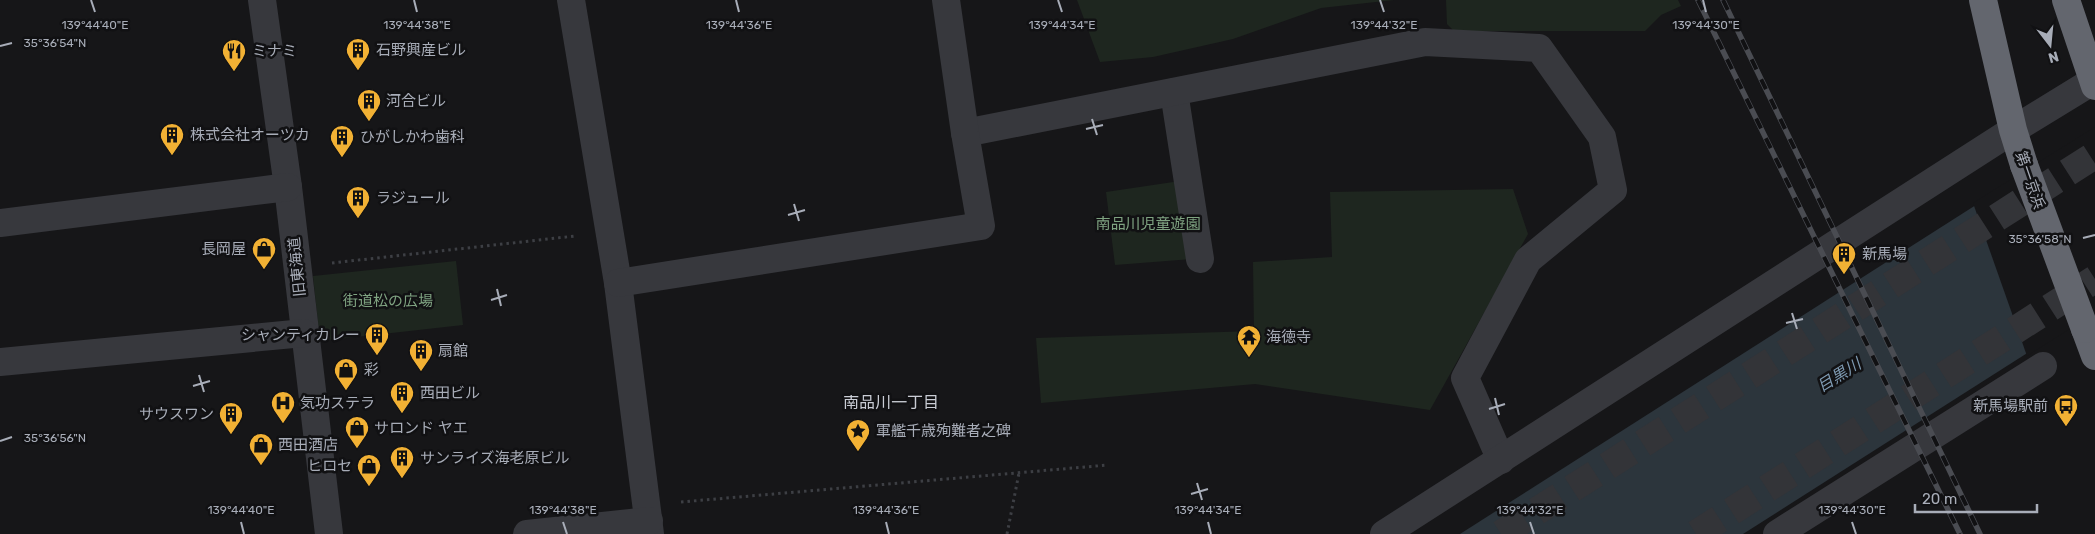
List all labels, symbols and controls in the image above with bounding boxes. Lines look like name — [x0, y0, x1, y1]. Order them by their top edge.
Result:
text: 139°44'40"E — [61, 18, 129, 32]
text: 139°44'38"E — [383, 18, 451, 32]
text: 139°44'36"E — [706, 18, 772, 32]
text: 139°44'34"E — [1028, 18, 1096, 32]
text: 139°44'32"E — [1351, 18, 1417, 32]
text: 139°44'30"E — [1672, 18, 1740, 32]
north arrow — [2025, 20, 2075, 70]
text: 35°36'54"N — [24, 36, 86, 50]
building icon: 石野興産ビル — [345, 37, 371, 71]
restaurant icon: ミナミ — [221, 38, 247, 72]
place label: 石野興産ビル — [376, 41, 466, 59]
place label: ミナミ — [252, 42, 297, 60]
text: N — [2046, 47, 2061, 67]
building icon: 河合ビル — [356, 88, 382, 122]
place label: 河合ビル — [386, 92, 446, 110]
building icon: 株式会社オーツカ — [159, 122, 185, 156]
building icon: ひがしかわ歯科 — [329, 124, 355, 158]
place label: 株式会社オーツカ — [190, 126, 310, 144]
place label: ひがしかわ歯科 — [360, 128, 465, 146]
street label: 第一京浜 — [2012, 149, 2048, 211]
building icon: ラジュール — [345, 185, 371, 219]
place label: ラジュール — [376, 189, 450, 207]
park label: 南品川児童遊園 — [1095, 215, 1201, 233]
text: 35°36'58"N — [2008, 232, 2072, 246]
shop icon: 長岡屋 — [251, 236, 277, 270]
street label: 旧東海道 — [285, 236, 309, 298]
place label: 長岡屋 — [201, 240, 246, 258]
building icon: 新馬場 — [1831, 241, 1857, 275]
place label: 新馬場 — [1862, 245, 1907, 263]
park label: 街道松の広場 — [343, 292, 433, 310]
building icon: シャンティカレー — [364, 322, 390, 356]
temple icon: 海徳寺 — [1236, 324, 1262, 358]
place label: シャンティカレー — [241, 326, 360, 344]
place label: 海徳寺 — [1266, 328, 1311, 346]
building icon: 扇館 — [408, 338, 434, 372]
place label: 扇館 — [438, 342, 468, 360]
water label: 目黒川 — [1814, 353, 1866, 396]
shop icon: 彩 — [333, 357, 359, 391]
place label: 彩 — [364, 361, 379, 379]
building icon: 西田ビル — [389, 380, 415, 414]
place label: 西田ビル — [420, 384, 480, 402]
hospital icon: 気功ステラ — [270, 390, 296, 424]
district label: 南品川一丁目 — [843, 393, 939, 412]
bus stop icon: 新馬場駅前 — [2053, 393, 2079, 427]
place label: 気功ステラ — [300, 394, 375, 412]
place label: 新馬場駅前 — [1973, 397, 2048, 415]
building icon: サウスワン — [218, 401, 244, 435]
place label: サウスワン — [139, 405, 214, 423]
shop icon: サロンド ヤエ — [344, 415, 370, 449]
place icon: 軍艦千歳殉難者之碑 — [845, 418, 871, 452]
place label: サロンド ヤエ — [374, 419, 468, 437]
place label: 軍艦千歳殉難者之碑 — [876, 422, 1011, 440]
text: 35°36'56"N — [24, 431, 86, 445]
shop icon: 西田酒店 — [248, 432, 274, 466]
place label: 西田酒店 — [278, 436, 338, 454]
building icon: サンライズ海老原ビル — [389, 445, 415, 479]
place label: サンライズ海老原ビル — [420, 449, 570, 467]
shop icon: ヒロセ — [356, 453, 382, 487]
place label: ヒロセ — [307, 457, 352, 475]
scale bar — [1915, 482, 2038, 514]
text: 20 m — [1922, 490, 1957, 508]
text: 139°44'40"E — [207, 503, 275, 517]
text: 139°44'38"E — [529, 503, 597, 517]
text: 139°44'36"E — [853, 503, 919, 517]
text: 139°44'34"E — [1174, 503, 1242, 517]
text: 139°44'32"E — [1497, 503, 1563, 517]
text: 139°44'30"E — [1818, 503, 1886, 517]

